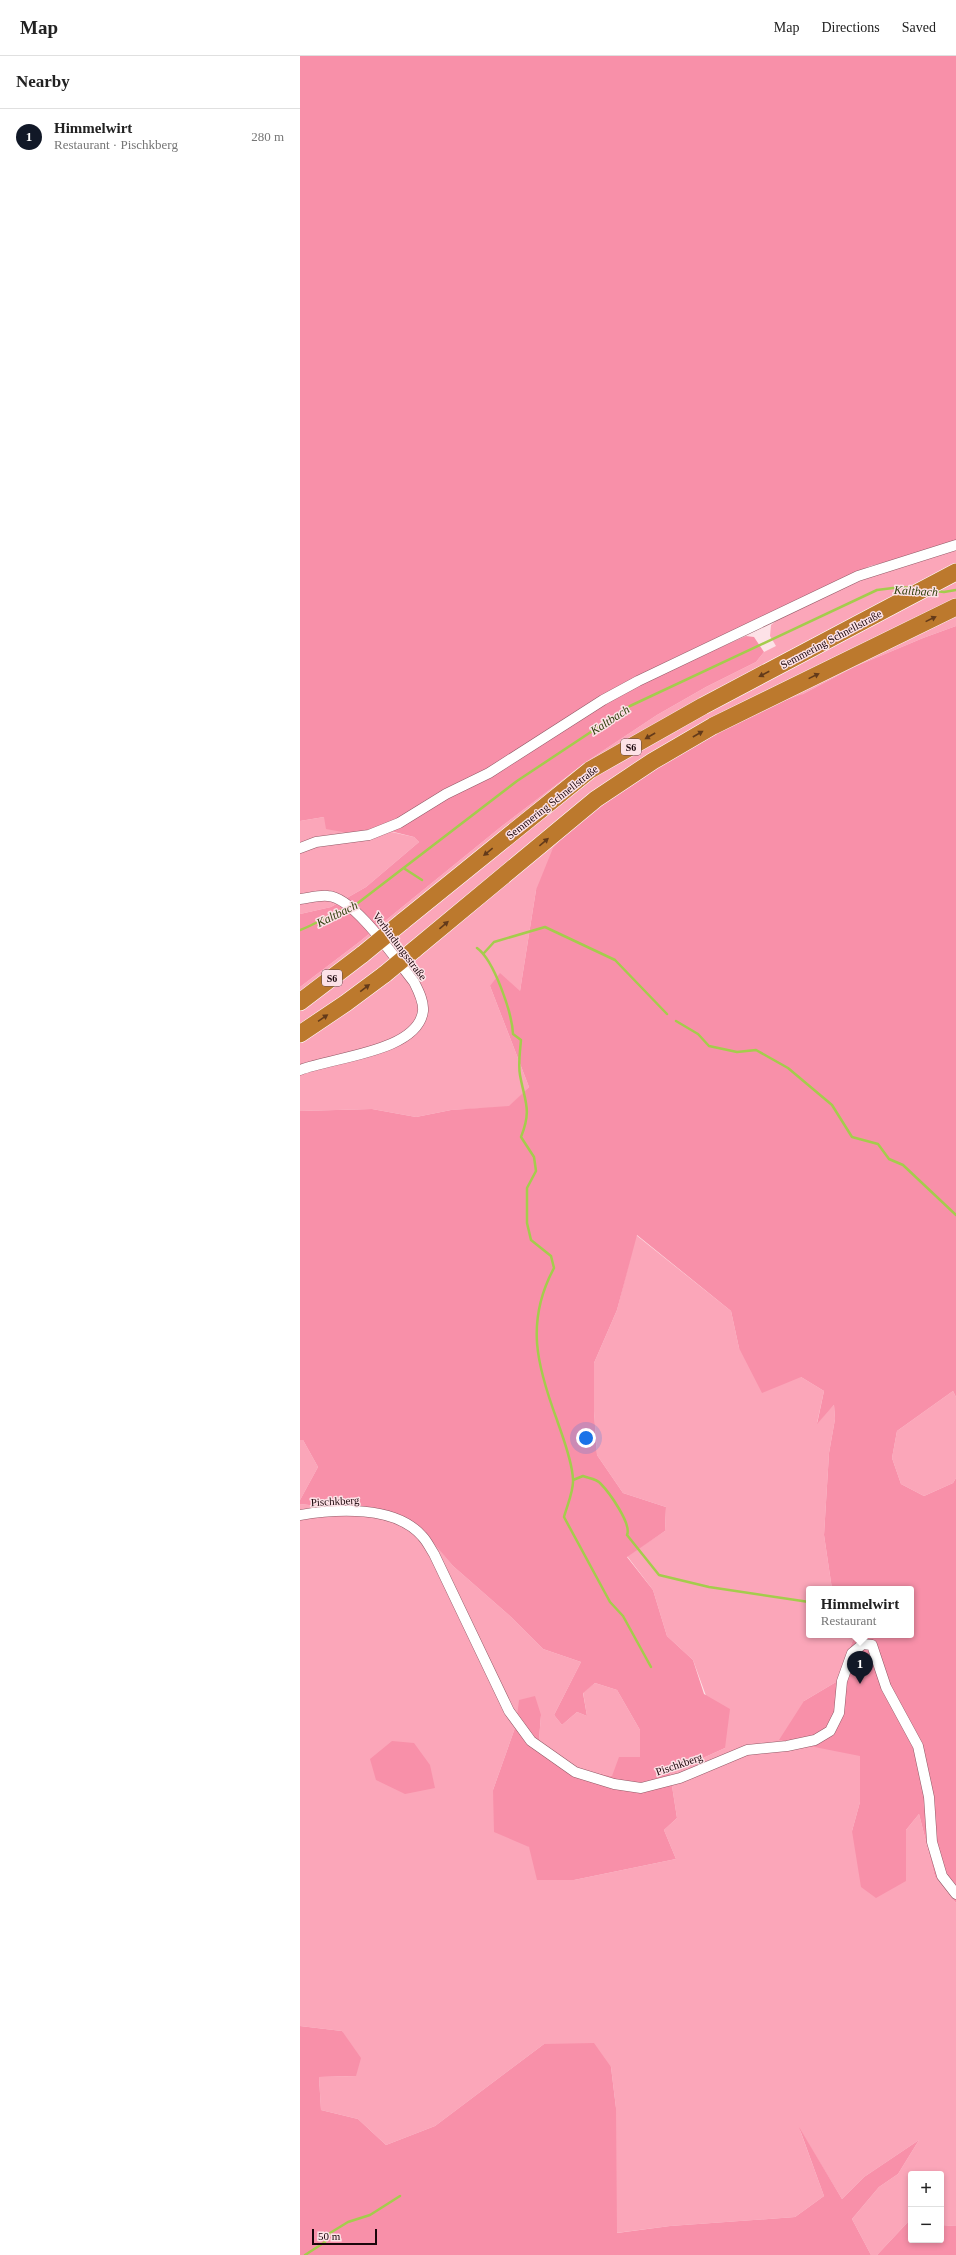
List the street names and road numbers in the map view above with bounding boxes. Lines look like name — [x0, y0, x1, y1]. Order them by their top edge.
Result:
street label: Semmering Schnellstraße — [778, 607, 884, 671]
road number: S6 — [621, 739, 641, 755]
street label: Semmering Schnellstraße — [504, 763, 600, 841]
street label: Verbindungsstraße — [371, 910, 429, 982]
road number: S6 — [322, 970, 342, 986]
street label: Pischkberg — [310, 1494, 360, 1508]
street label: Pischkberg — [654, 1750, 704, 1778]

